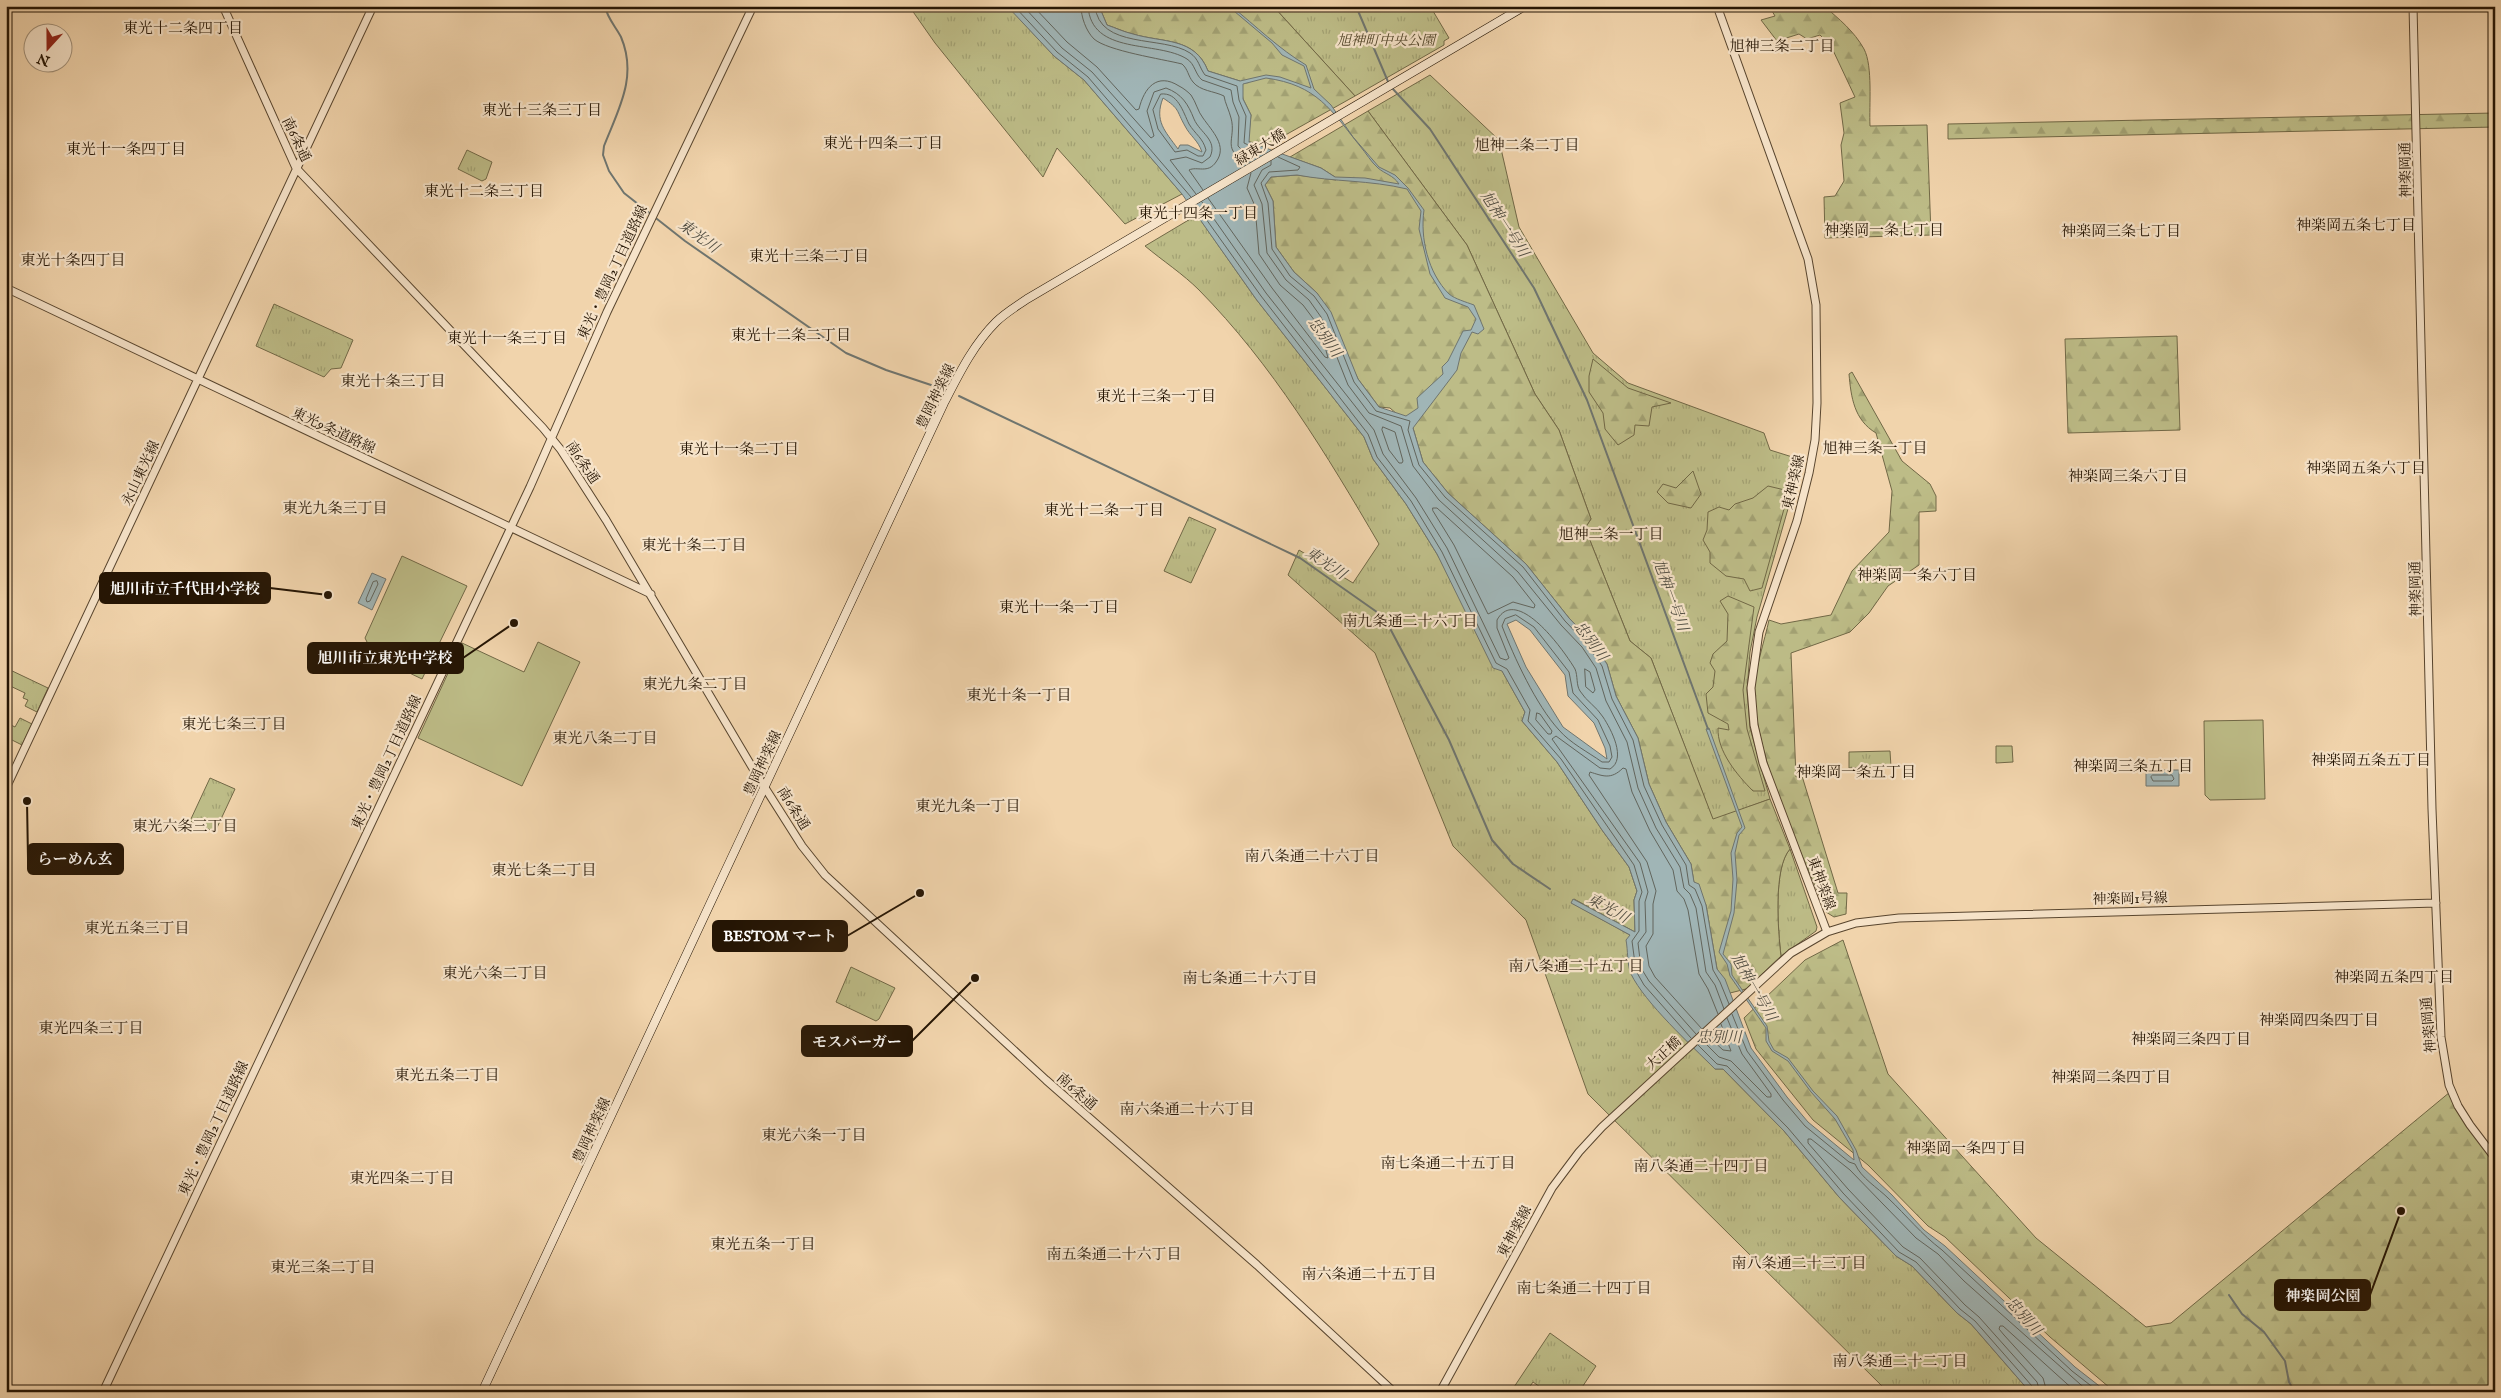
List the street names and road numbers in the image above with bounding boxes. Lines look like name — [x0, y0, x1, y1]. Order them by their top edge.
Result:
street label: 南6条通 — [278, 114, 315, 165]
street label: 緑東大橋 — [1232, 126, 1289, 170]
street label: 神楽岡通 — [2397, 142, 2415, 198]
street label: 東光・豊岡2丁目道路線 — [574, 202, 652, 343]
street label: 豊岡神楽線 — [912, 361, 959, 432]
street label: 東光9条道路線 — [289, 404, 378, 458]
street label: 永山東光線 — [118, 438, 164, 509]
street label: 南6条通 — [561, 438, 603, 487]
street label: 東神楽線 — [1779, 453, 1809, 512]
street label: 神楽岡通 — [2407, 561, 2425, 617]
street label: 東光・豊岡2丁目道路線 — [348, 692, 426, 833]
street label: 豊岡神楽線 — [740, 728, 786, 799]
street label: 南6条通 — [773, 783, 813, 834]
street label: 東神楽線 — [1803, 854, 1839, 913]
street label: 神楽岡1号線 — [2092, 889, 2168, 909]
street label: 神楽岡通 — [2418, 996, 2440, 1054]
street label: 大正橋 — [1642, 1033, 1685, 1074]
street label: 東光・豊岡2丁目道路線 — [175, 1058, 253, 1199]
street label: 南6条通 — [1052, 1069, 1100, 1114]
street label: 豊岡神楽線 — [569, 1095, 615, 1166]
street label: 東神楽線 — [1494, 1203, 1536, 1260]

